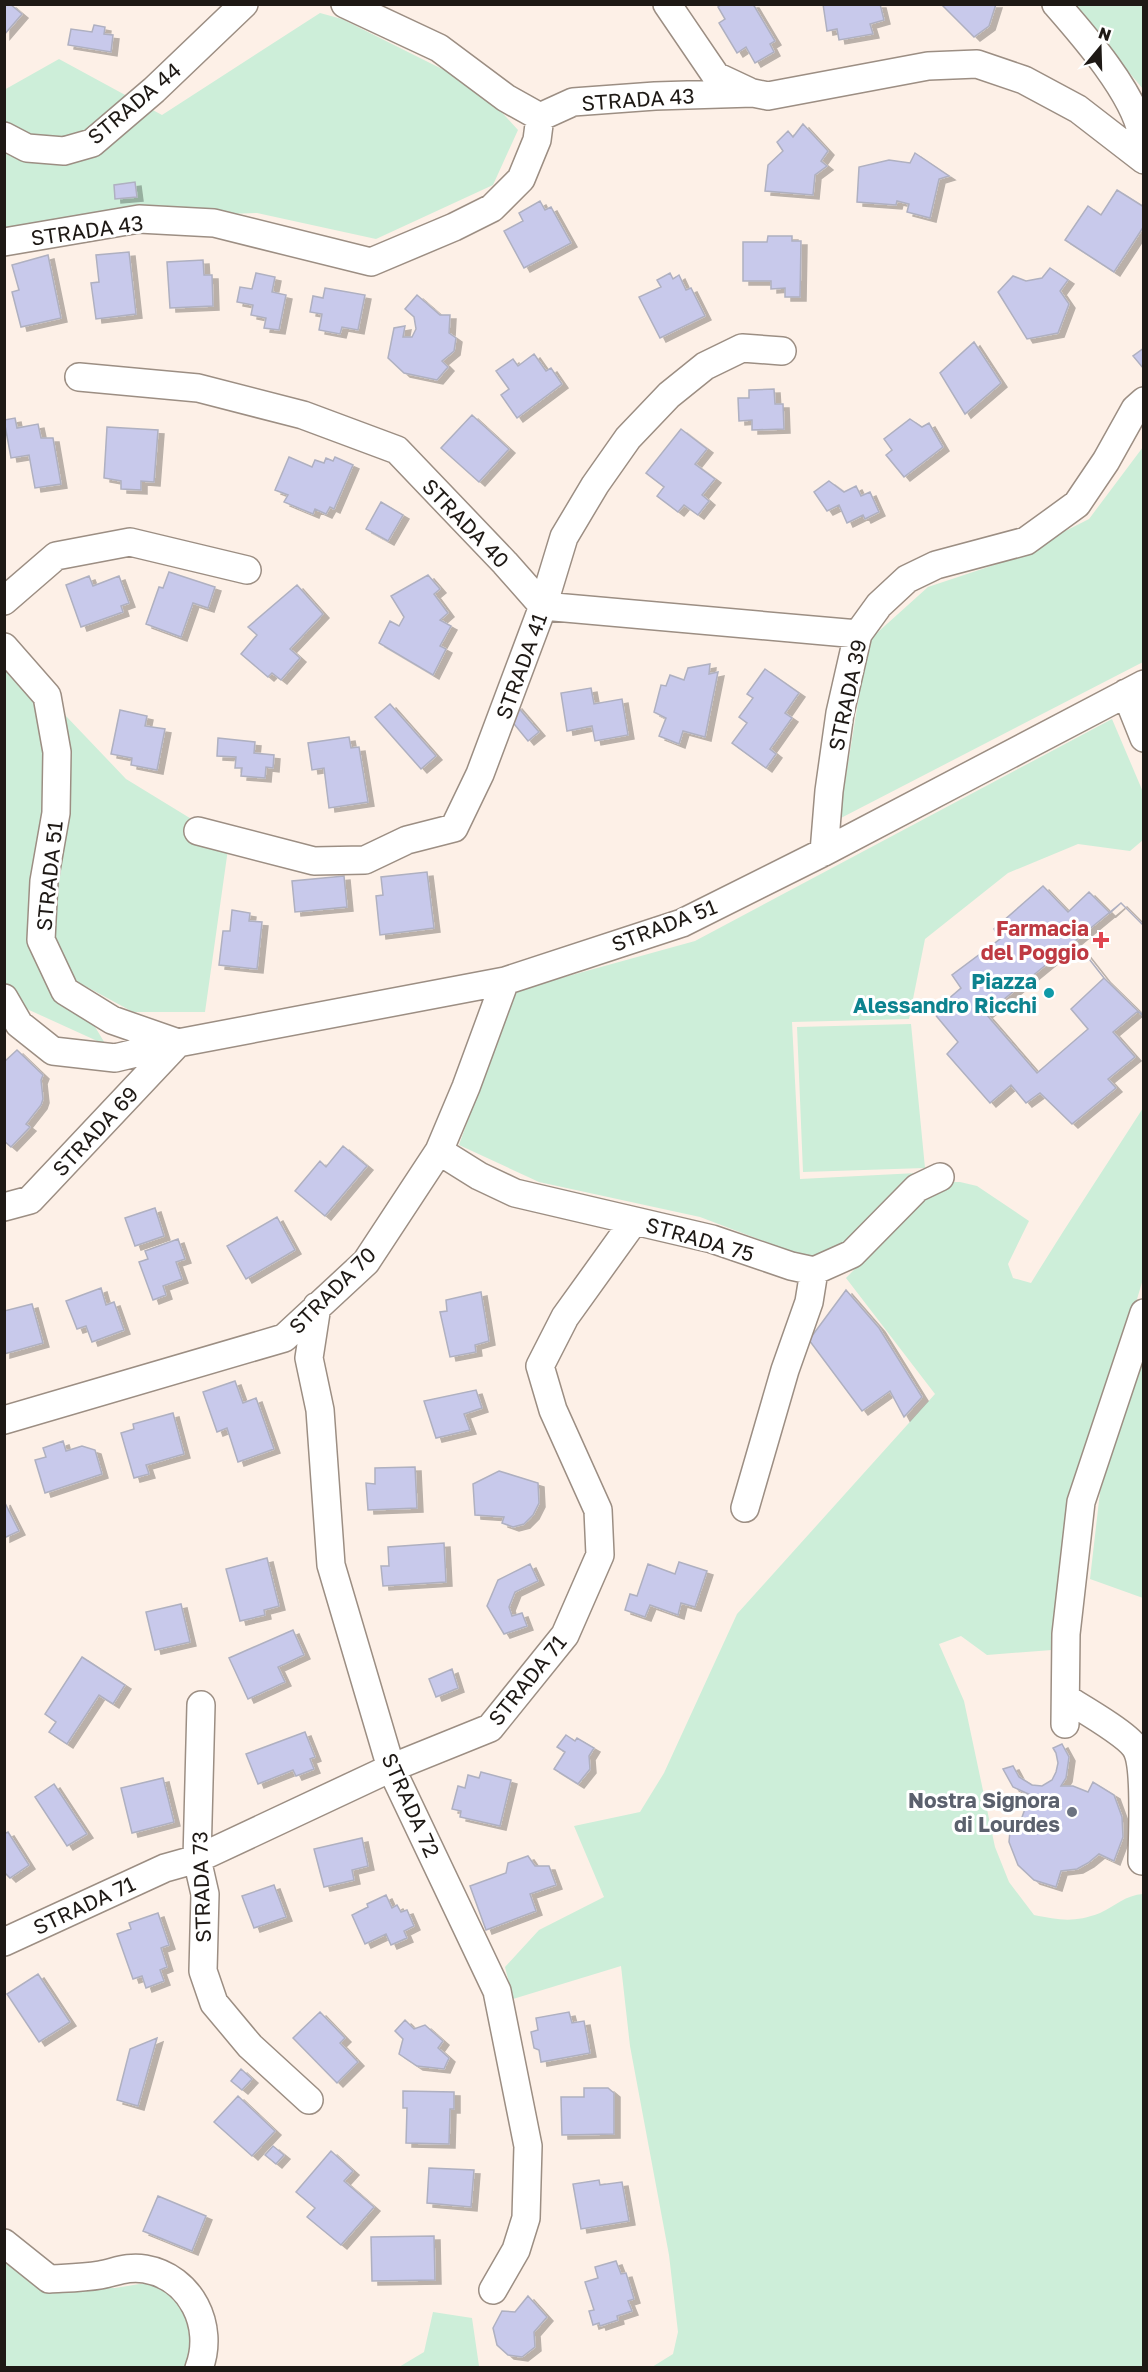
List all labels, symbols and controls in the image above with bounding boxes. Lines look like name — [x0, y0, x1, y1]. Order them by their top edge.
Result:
north arrow — [1070, 18, 1130, 78]
text: N — [1096, 22, 1114, 45]
street label: STRADA 44 — [82, 56, 186, 150]
street label: STRADA 43 — [581, 82, 695, 116]
street label: STRADA 43 — [29, 209, 145, 251]
street label: STRADA 40 — [417, 473, 515, 573]
street label: STRADA 41 — [490, 609, 552, 723]
street label: STRADA 39 — [823, 637, 871, 753]
street label: STRADA 51 — [30, 820, 68, 932]
street label: STRADA 51 — [608, 893, 720, 957]
place label: Farmacia del Poggio — [981, 915, 1089, 965]
marker: Farmacia del Poggio — [1094, 933, 1108, 947]
place label: Piazza Alessandro Ricchi — [853, 968, 1037, 1018]
marker: Piazza Alessandro Ricchi — [1042, 986, 1056, 1000]
street label: STRADA 69 — [47, 1081, 143, 1181]
street label: STRADA 75 — [643, 1211, 757, 1267]
street label: STRADA 70 — [283, 1241, 381, 1339]
street label: STRADA 71 — [482, 1629, 572, 1731]
street label: STRADA 72 — [376, 1749, 446, 1861]
place label: Nostra Signora di Lourdes — [908, 1787, 1060, 1837]
marker: Nostra Signora di Lourdes — [1065, 1805, 1079, 1819]
street label: STRADA 73 — [186, 1831, 216, 1943]
street label: STRADA 71 — [29, 1870, 139, 1940]

